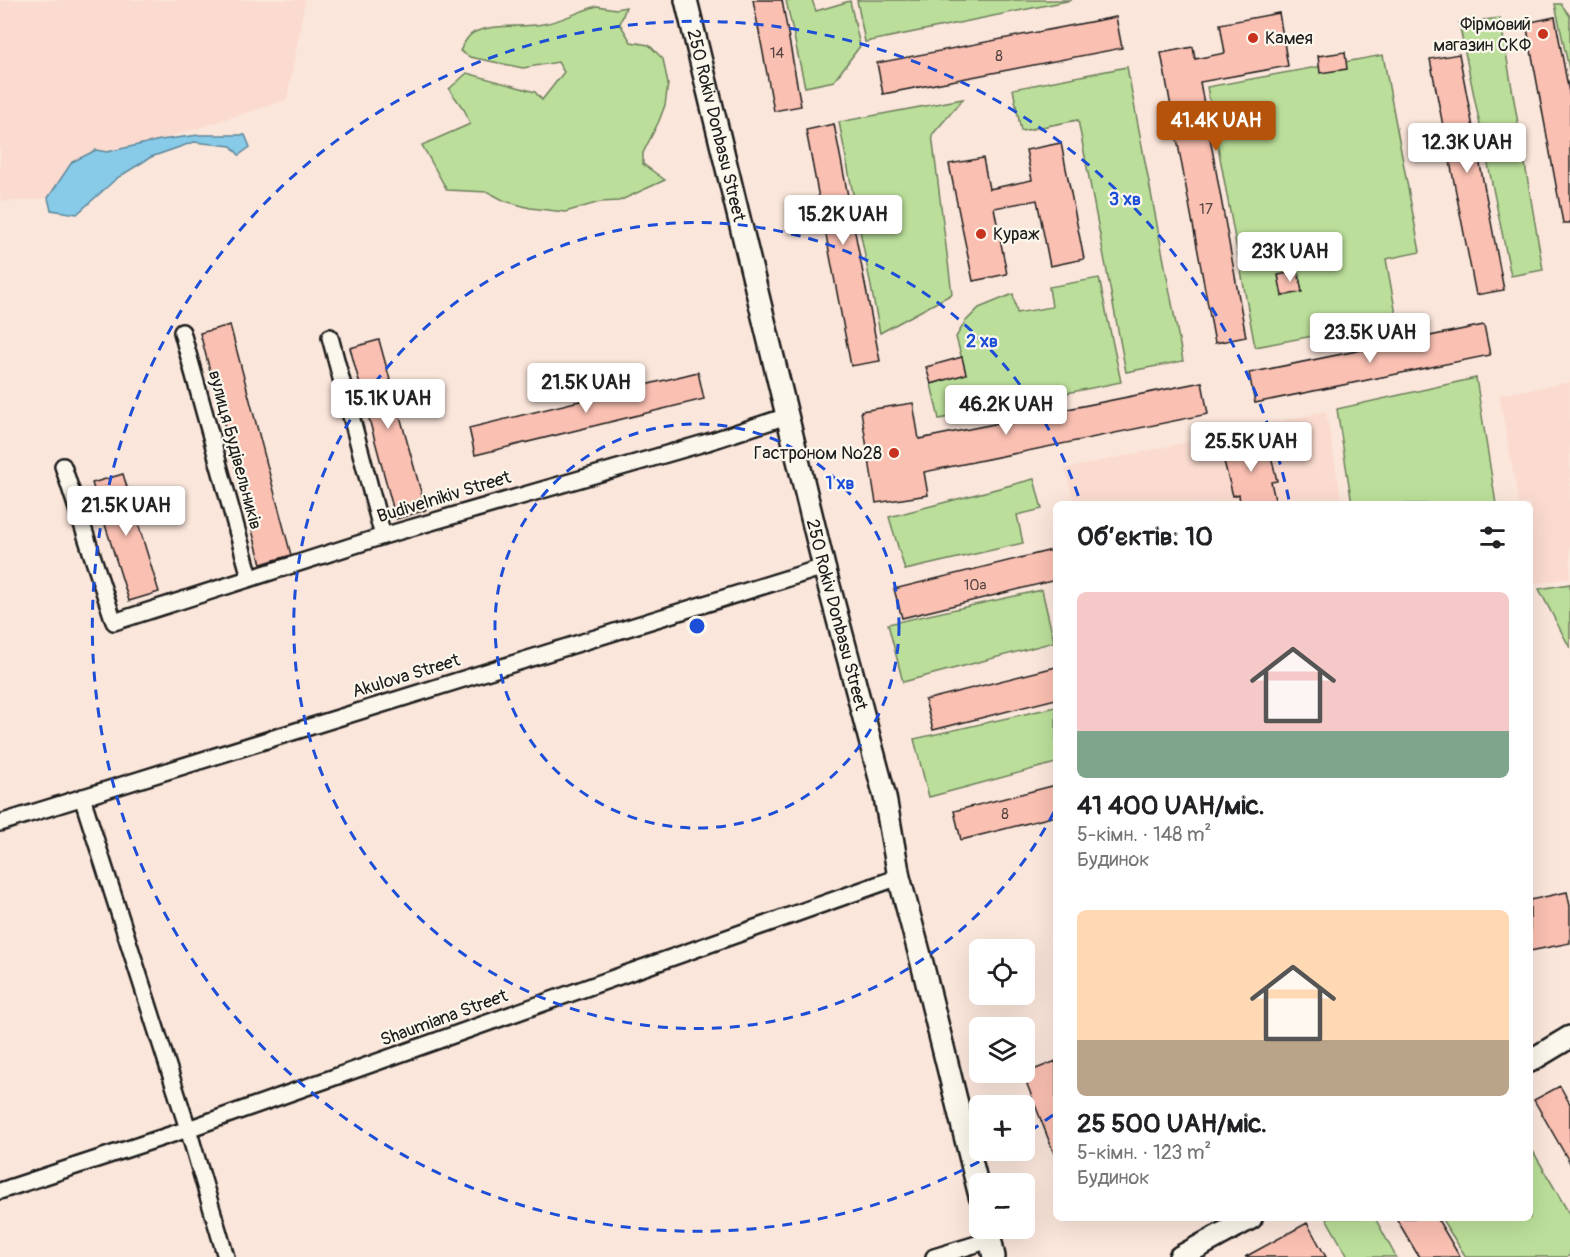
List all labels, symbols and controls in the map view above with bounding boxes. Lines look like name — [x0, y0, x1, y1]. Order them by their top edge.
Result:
place label: Фірмовий магазин СКФ — [1433, 13, 1531, 57]
street label: 250 Rokiv Donbasu Street — [682, 27, 751, 225]
place label: Камея — [1265, 27, 1313, 50]
marker: Фірмовий магазин СКФ — [1536, 27, 1550, 41]
marker: Камея — [1246, 31, 1260, 45]
house number: 14 — [770, 44, 785, 63]
house number: 8 — [995, 47, 1003, 66]
pin: 41.4K UAH — [1147, 101, 1285, 152]
text: 41.4K UAH — [1171, 108, 1261, 133]
pin: 12.3K UAH — [1398, 123, 1536, 174]
text: 12.3K UAH — [1422, 130, 1512, 155]
text: 3 хв — [1109, 188, 1141, 211]
pin: 15.2K UAH — [774, 195, 912, 246]
house number: 17 — [1199, 200, 1213, 219]
text: 15.2K UAH — [798, 202, 888, 227]
place label: Кураж — [993, 223, 1040, 246]
marker: Кураж — [974, 227, 988, 241]
pin: 23K UAH — [1235, 232, 1345, 283]
text: 23K UAH — [1251, 239, 1329, 264]
pin: 23.5K UAH — [1301, 313, 1439, 364]
text: 23.5K UAH — [1324, 320, 1416, 345]
text: 2 хв — [966, 330, 998, 353]
pin: 21.5K UAH — [517, 363, 655, 414]
street label: вулиця Будівельників — [203, 368, 267, 532]
text: 21.5K UAH — [541, 370, 631, 395]
pin: 15.1K UAH — [319, 379, 457, 430]
pin: 46.2K UAH — [937, 385, 1075, 436]
text: 15.1K UAH — [345, 386, 431, 411]
text: 46.2K UAH — [959, 392, 1053, 417]
pin: 25.5K UAH — [1182, 422, 1320, 473]
text: 25.5K UAH — [1205, 429, 1297, 454]
place label: Гастроном №28 — [754, 442, 882, 465]
marker: Гастроном №28 — [887, 446, 901, 460]
street label: Budivelnikiv Street — [374, 466, 514, 528]
text: 1 хв — [826, 472, 855, 495]
pin: 21.5K UAH — [57, 486, 195, 537]
text: 21.5K UAH — [81, 493, 171, 518]
street label: 250 Rokiv Donbasu Street — [801, 517, 873, 714]
text: Об’єктів: 10 — [1077, 521, 1213, 553]
icon: filters — [1476, 521, 1509, 554]
house number: 10а — [963, 576, 987, 595]
centre of rings — [687, 616, 707, 636]
icon: home — [1239, 631, 1347, 739]
street label: Akulova Street — [349, 649, 463, 703]
text: 41 400 UAH/міс. — [1077, 790, 1265, 822]
house number: 8 — [1001, 805, 1009, 824]
text: 5-кімн. · 148 m² — [1077, 822, 1211, 847]
text: Будинок — [1077, 847, 1149, 872]
map controls — [969, 939, 1035, 1239]
button: locate — [969, 939, 1035, 1005]
icon: home — [1239, 949, 1347, 1057]
street label: Shaumiana Street — [377, 984, 511, 1052]
button: layers — [969, 1017, 1035, 1083]
button: + — [969, 1095, 1035, 1161]
text: 25 500 UAH/міс. — [1077, 1108, 1267, 1140]
text: 5-кімн. · 123 m² — [1077, 1140, 1211, 1165]
text: Будинок — [1077, 1165, 1149, 1190]
button: − — [969, 1173, 1035, 1239]

